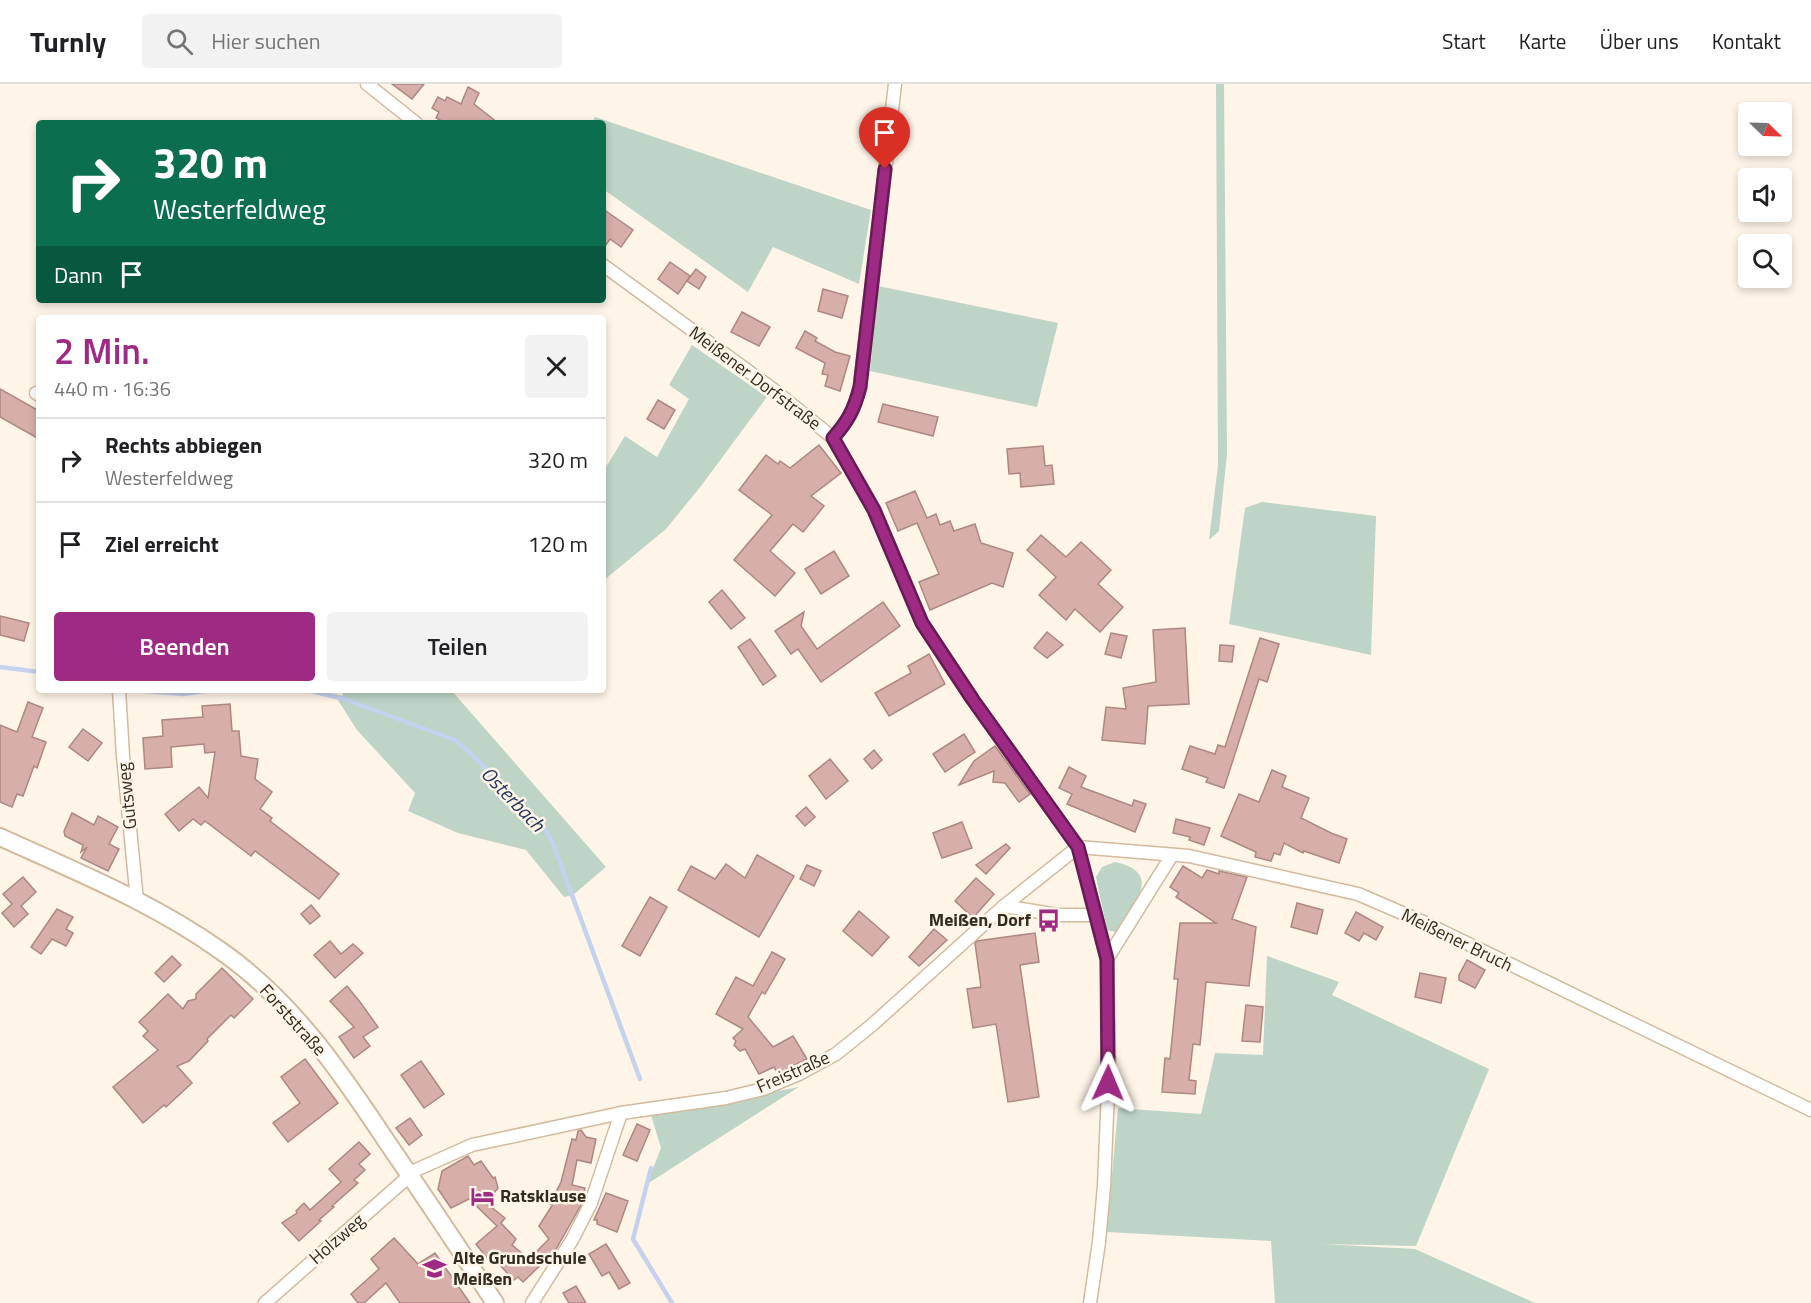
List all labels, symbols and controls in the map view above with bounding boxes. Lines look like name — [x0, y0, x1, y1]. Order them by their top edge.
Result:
search box — [142, 14, 562, 68]
text: Turnly — [30, 20, 106, 63]
text: Hier suchen — [211, 24, 321, 58]
icon: search — [163, 25, 196, 58]
text: Start — [1442, 25, 1486, 57]
text: Karte — [1519, 25, 1566, 57]
text: Über uns — [1599, 25, 1679, 57]
text: Kontakt — [1712, 25, 1781, 57]
north arrow — [1738, 102, 1792, 156]
map controls — [1738, 102, 1792, 288]
pin — [859, 107, 910, 169]
icon: arrive — [868, 116, 901, 149]
text: 320 m — [153, 130, 268, 194]
icon: right — [54, 144, 132, 222]
button: sound — [1738, 168, 1792, 222]
text: Westerfeldweg — [153, 188, 326, 229]
button: search — [1738, 234, 1792, 288]
text: Dann — [54, 258, 103, 292]
icon: arrive — [115, 258, 148, 291]
street label: Meißener Dorfstraße — [684, 319, 827, 436]
text: 2 Min. — [54, 323, 150, 378]
button: close — [525, 335, 588, 398]
text: 440 m · 16:36 — [54, 373, 171, 404]
text: Rechts abbiegen — [105, 428, 262, 462]
text: 320 m — [528, 443, 588, 477]
icon: right — [54, 444, 87, 477]
text: Westerfeldweg — [105, 462, 233, 493]
text: Ziel erreicht — [105, 527, 219, 561]
text: 120 m — [528, 527, 588, 561]
icon: arrive — [54, 528, 87, 561]
button: Beenden — [54, 612, 315, 681]
button: Teilen — [327, 612, 588, 681]
water label: Osterbach — [474, 759, 553, 839]
street label: Gutsweg — [110, 761, 143, 831]
street label: Meißener Bruch — [1397, 901, 1517, 978]
place label: Meißen, Dorf — [929, 906, 1032, 933]
bus stop icon: Meißen, Dorf — [1036, 907, 1062, 933]
street label: Forststraße — [254, 978, 333, 1062]
street label: Freistraße — [752, 1043, 834, 1100]
position arrow — [1076, 1051, 1140, 1115]
place label: Ratsklause — [500, 1182, 586, 1209]
hotel icon: Ratsklause — [469, 1183, 495, 1209]
street label: Holzweg — [303, 1207, 370, 1270]
place label: Alte Grundschule Meißen — [453, 1244, 586, 1292]
school or university icon: Alte Grundschule Meißen — [422, 1255, 448, 1281]

